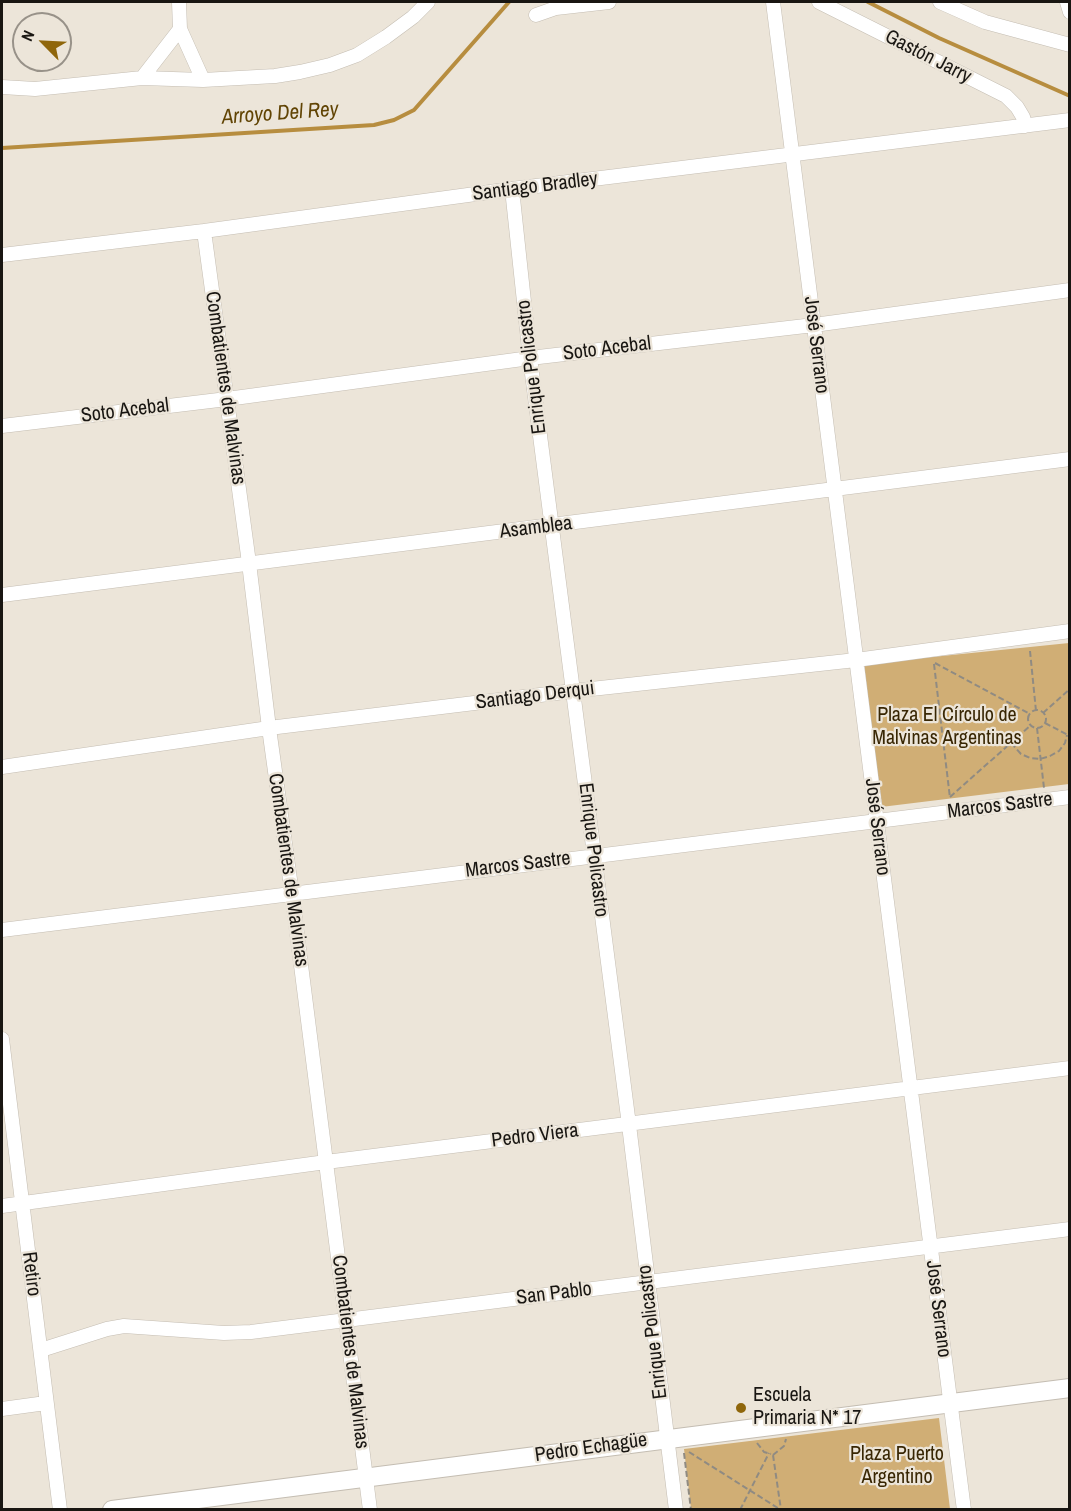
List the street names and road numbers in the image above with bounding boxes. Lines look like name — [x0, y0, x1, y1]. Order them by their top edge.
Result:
street label: Gastón Jarry — [881, 25, 975, 89]
street label: Santiago Bradley — [471, 167, 599, 207]
street label: Combatientes de Malvinas — [200, 290, 250, 486]
street label: José Serrano — [798, 295, 834, 395]
street label: Enrique Policastro — [512, 299, 552, 435]
street label: Soto Acebal — [562, 332, 652, 366]
street label: Soto Acebal — [80, 394, 170, 428]
street label: Asamblea — [498, 512, 574, 544]
street label: Santiago Derqui — [474, 677, 596, 715]
street label: Combatientes de Malvinas — [263, 772, 313, 968]
street label: José Serrano — [859, 777, 895, 877]
street label: Enrique Policastro — [573, 782, 613, 918]
street label: Marcos Sastre — [946, 788, 1054, 824]
street label: Marcos Sastre — [464, 847, 572, 883]
street label: Pedro Viera — [490, 1119, 580, 1153]
street label: Retiro — [16, 1250, 46, 1298]
street label: Combatientes de Malvinas — [326, 1254, 374, 1450]
street label: José Serrano — [920, 1259, 956, 1359]
street label: Enrique Policastro — [633, 1264, 673, 1400]
street label: San Pablo — [515, 1277, 593, 1311]
street label: Pedro Echagüe — [533, 1428, 649, 1468]

